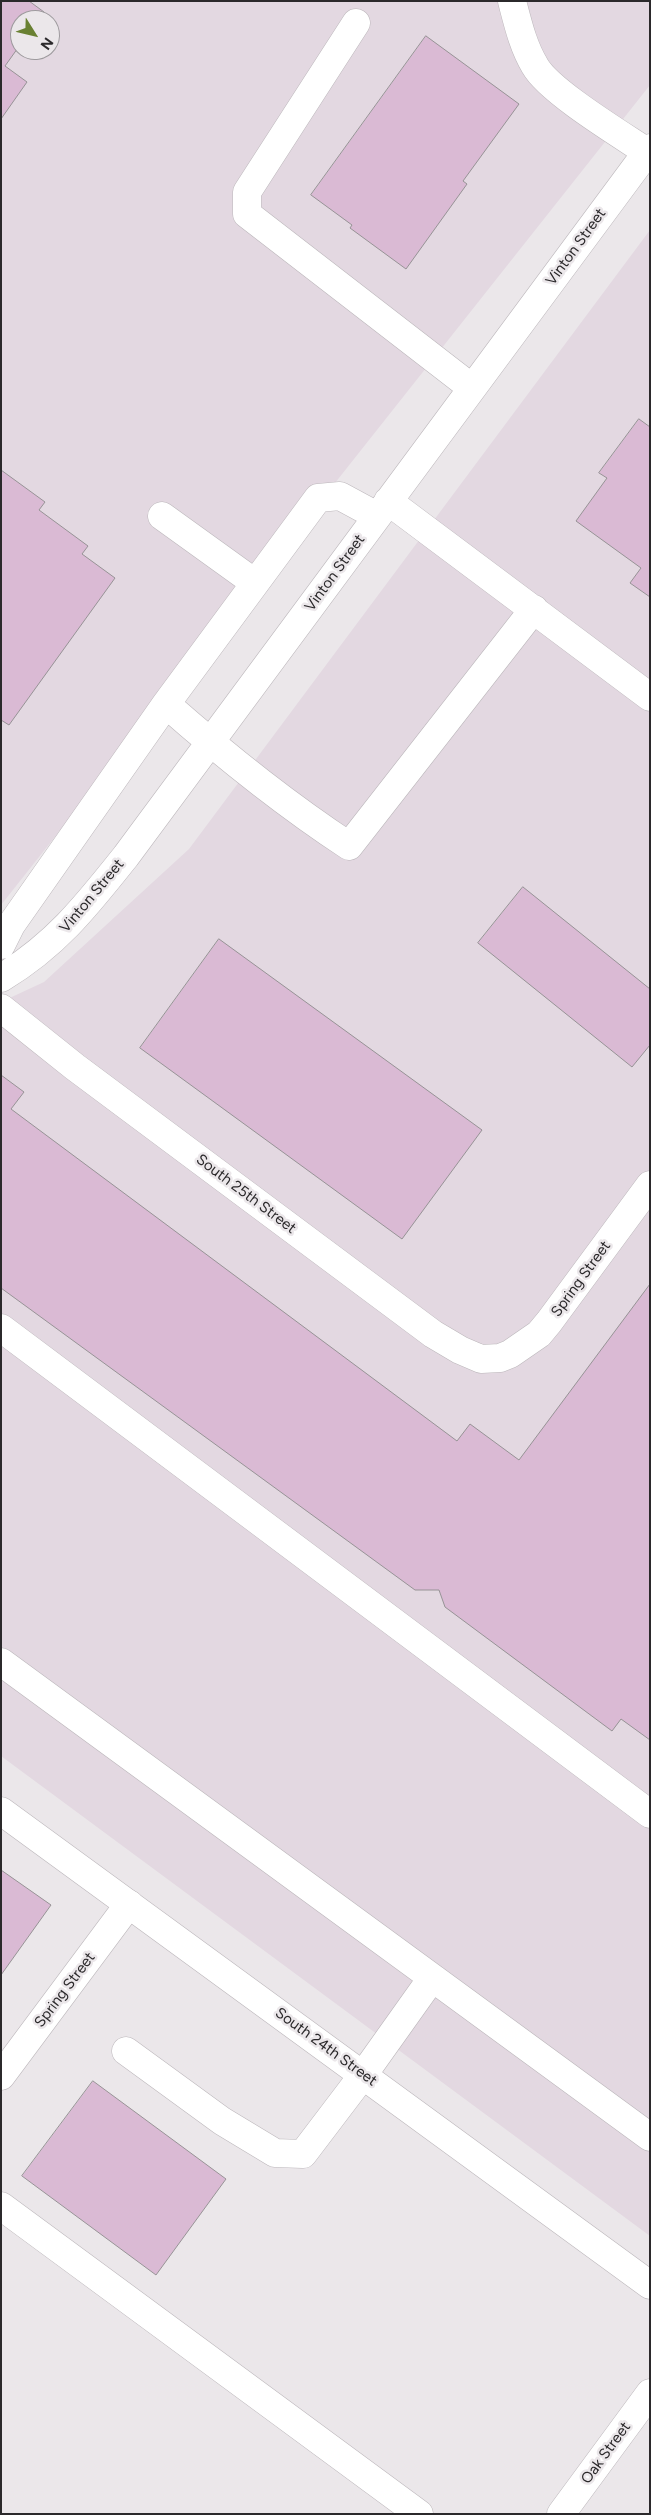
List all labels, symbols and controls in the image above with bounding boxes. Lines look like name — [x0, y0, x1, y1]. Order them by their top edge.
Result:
north arrow — [10, 10, 60, 60]
text: N — [37, 34, 57, 53]
street label: Vinton Street — [542, 205, 610, 289]
street label: Vinton Street — [301, 531, 369, 615]
street label: Vinton Street — [56, 855, 128, 937]
street label: South 25th Street — [192, 1150, 300, 1238]
street label: Spring Street — [547, 1238, 615, 1320]
street label: Spring Street — [31, 1949, 99, 2031]
street label: South 24th Street — [272, 2004, 380, 2090]
street label: Oak Street — [577, 2418, 635, 2488]

